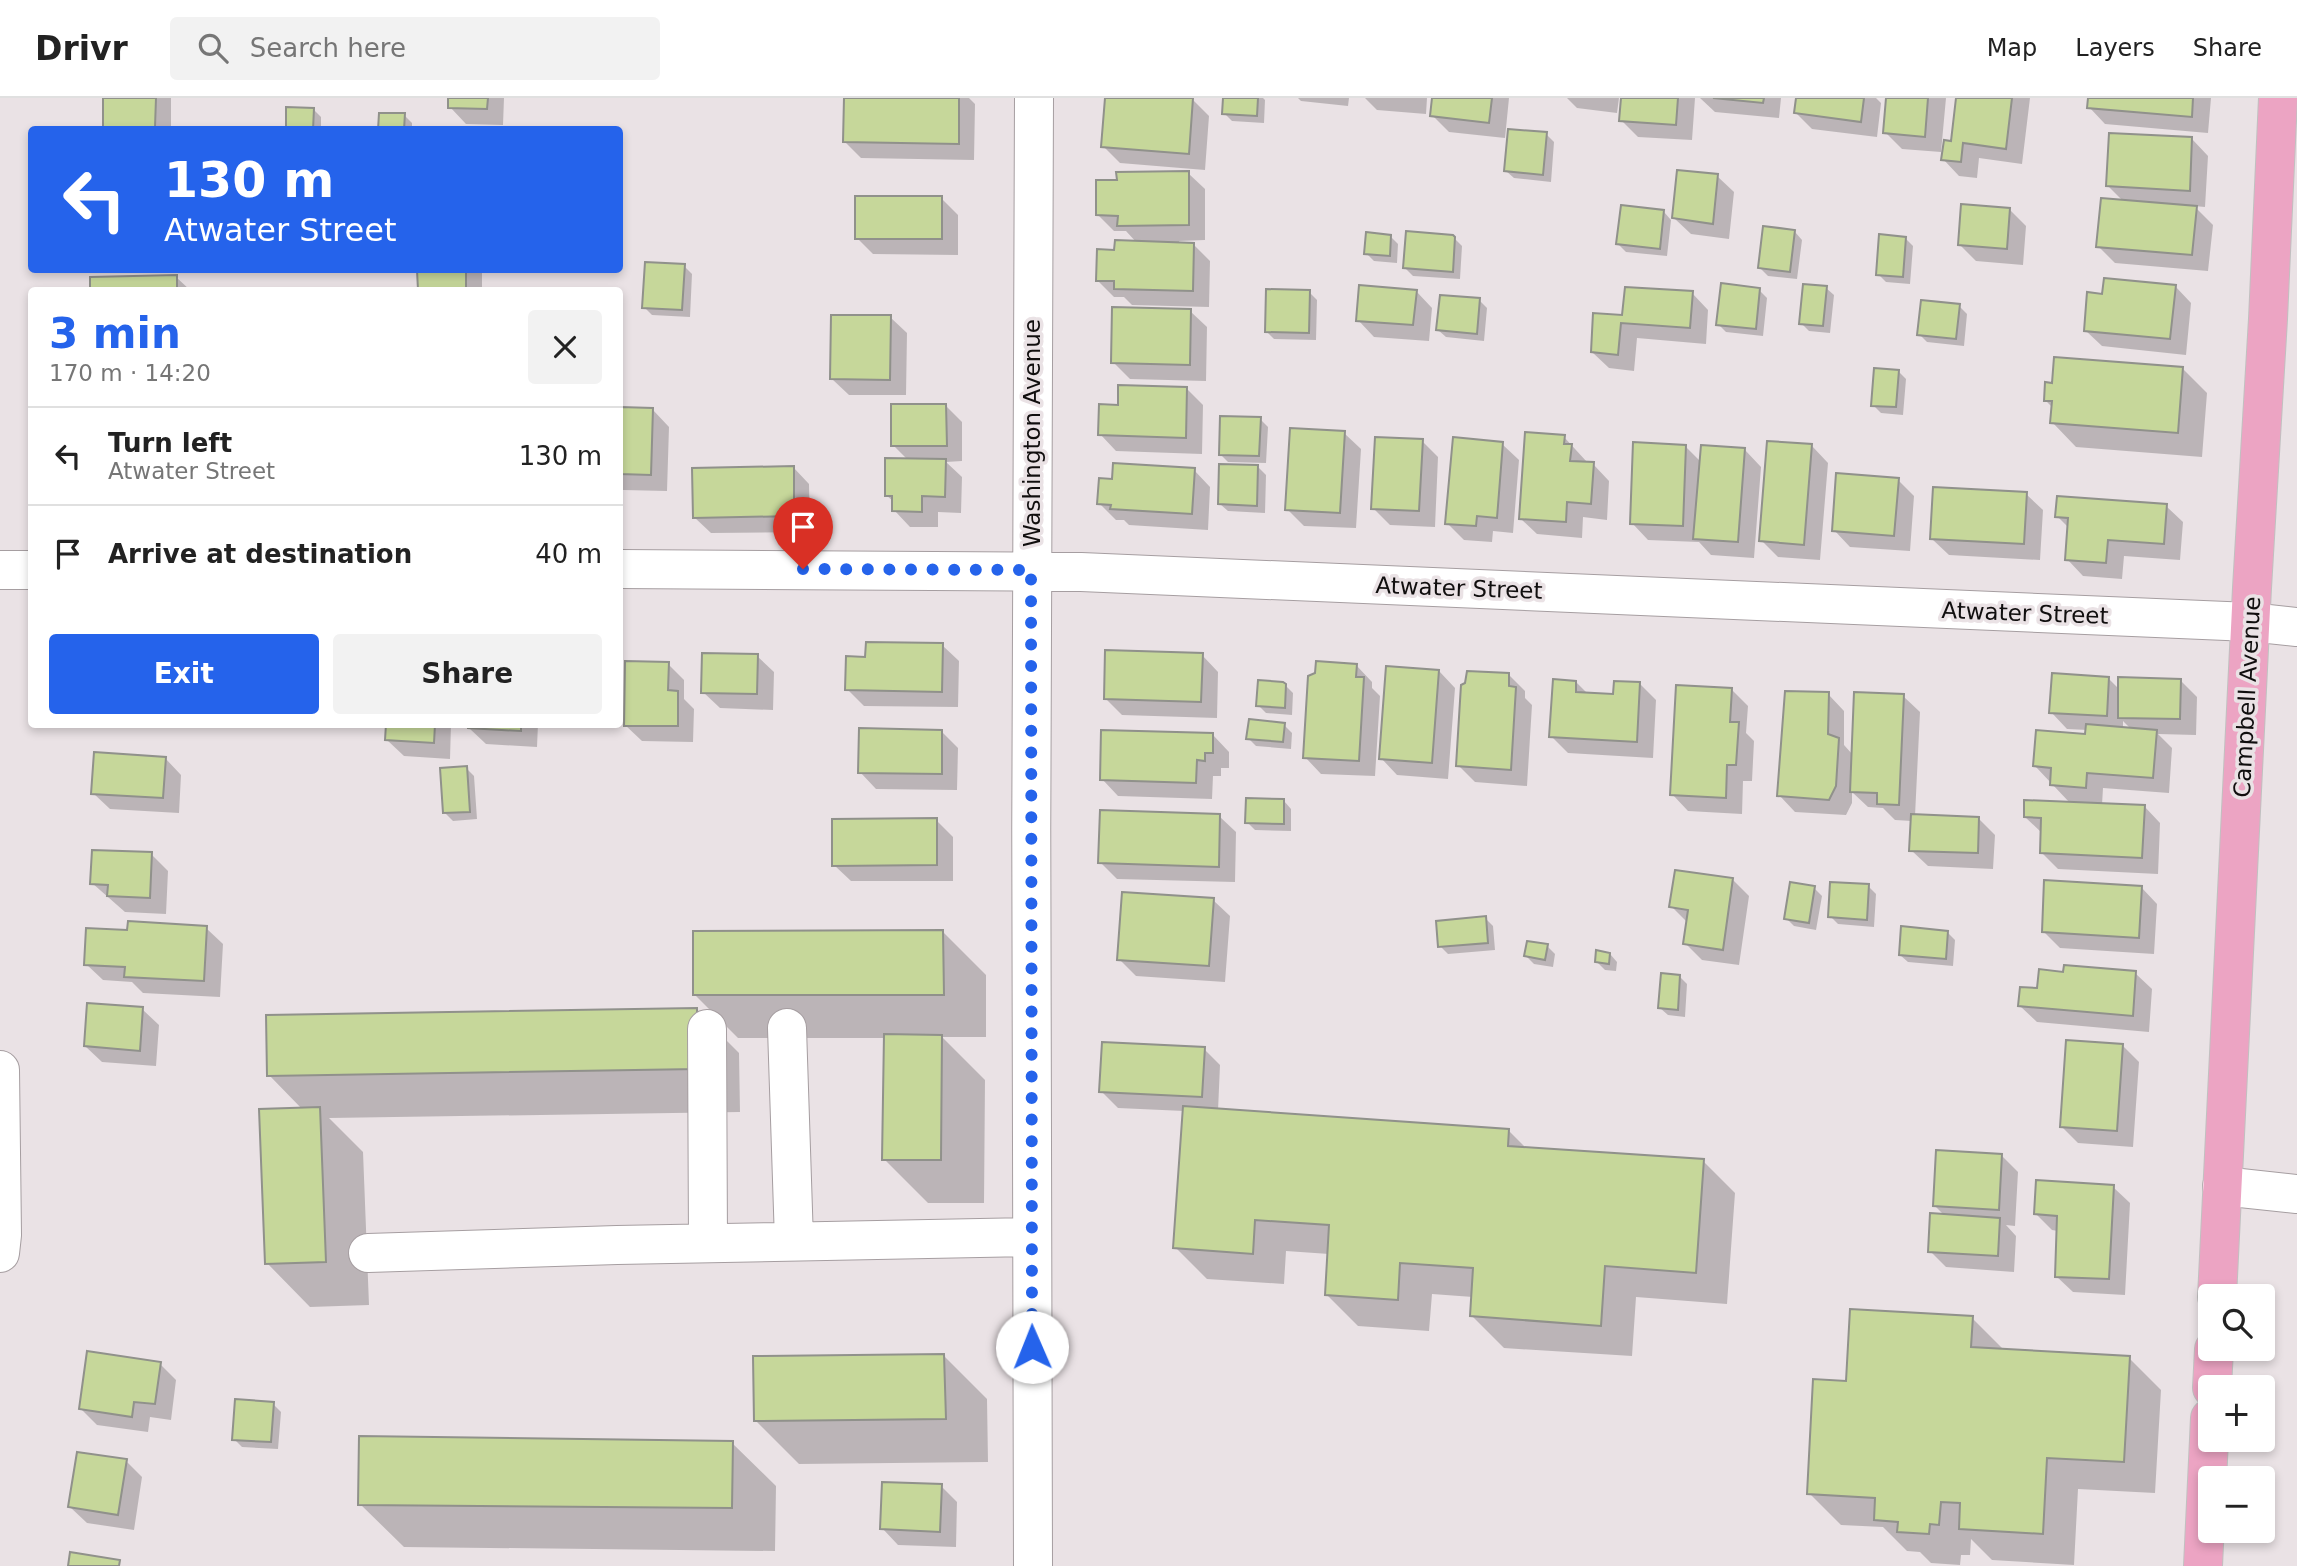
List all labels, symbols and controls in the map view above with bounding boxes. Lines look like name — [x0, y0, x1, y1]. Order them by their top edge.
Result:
search box — [170, 17, 660, 80]
text: Drivr — [35, 29, 128, 68]
icon: search — [194, 29, 232, 67]
text: Search here — [250, 33, 406, 63]
text: Map — [1987, 34, 2037, 62]
text: Layers — [2075, 34, 2155, 62]
text: Share — [2193, 34, 2262, 62]
text: 130 m — [164, 152, 334, 209]
icon: left — [49, 154, 140, 245]
text: Atwater Street — [164, 211, 396, 249]
text: 3 min — [49, 309, 181, 358]
button: close — [528, 310, 602, 384]
street label: Washington Avenue — [1019, 319, 1045, 547]
text: 170 m · 14:20 — [49, 360, 211, 386]
text: Turn left — [108, 428, 232, 458]
icon: left — [49, 437, 87, 475]
text: 130 m — [519, 441, 602, 471]
text: Atwater Street — [108, 458, 275, 484]
pin — [773, 497, 833, 569]
icon: arrive — [784, 508, 822, 546]
icon: arrive — [49, 535, 87, 573]
text: Arrive at destination — [108, 539, 412, 569]
text: 40 m — [535, 539, 602, 569]
street label: Atwater Street — [1375, 572, 1543, 604]
street label: Campbell Avenue — [2229, 596, 2265, 798]
street label: Atwater Street — [1941, 597, 2109, 629]
button: Exit — [49, 634, 319, 714]
button: Share — [333, 634, 602, 714]
map controls — [2198, 1284, 2275, 1543]
button: search — [2198, 1284, 2275, 1361]
position arrow — [995, 1310, 1069, 1384]
button: + — [2198, 1375, 2275, 1452]
button: − — [2198, 1466, 2275, 1543]

